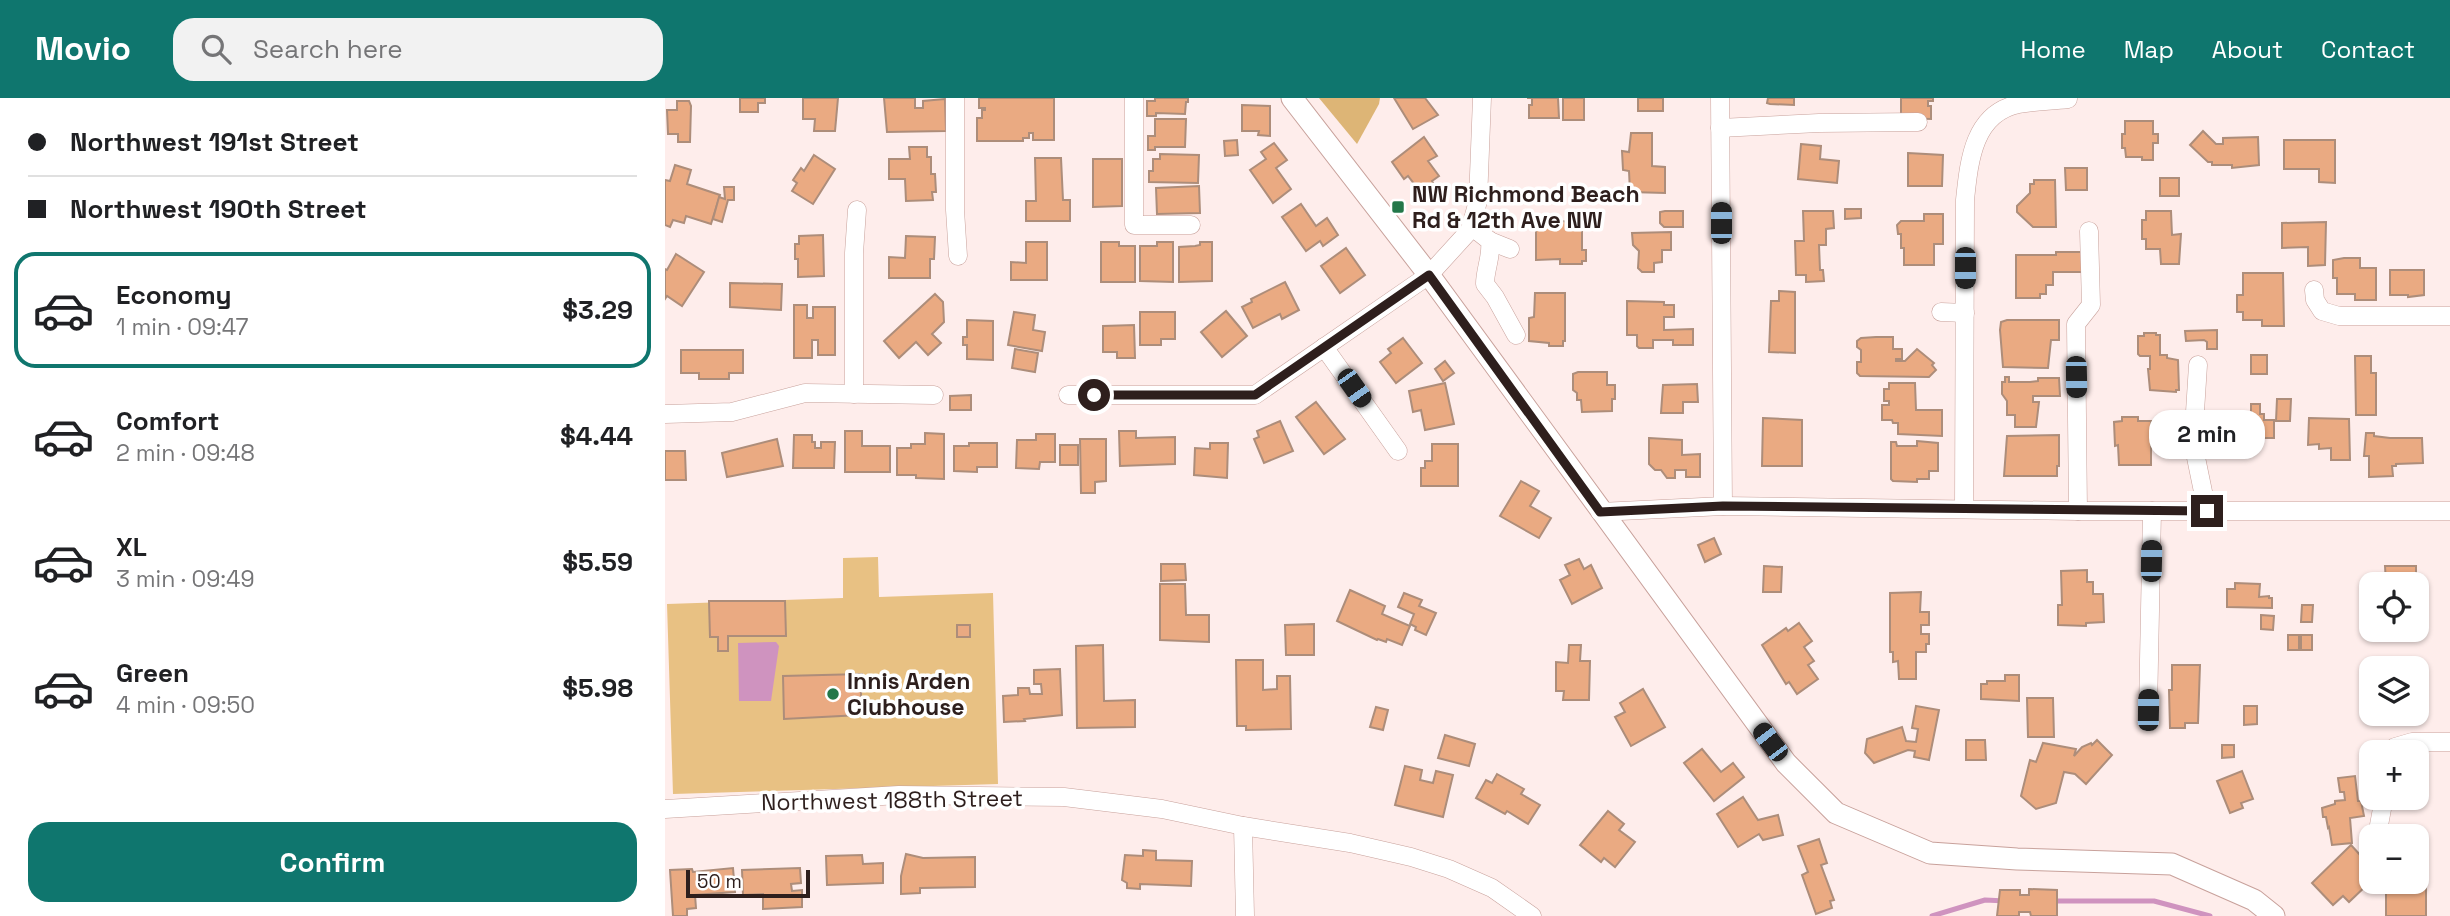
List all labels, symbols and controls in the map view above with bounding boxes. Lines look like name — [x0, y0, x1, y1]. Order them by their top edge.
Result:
search box — [173, 18, 663, 81]
text: Movio — [35, 28, 131, 70]
icon: search — [197, 30, 235, 68]
text: Search here — [253, 32, 403, 66]
text: Home — [2020, 34, 2086, 65]
text: Map — [2124, 34, 2174, 65]
text: About — [2212, 34, 2283, 65]
text: Contact — [2321, 34, 2415, 65]
text: Northwest 191st Street — [70, 125, 359, 159]
place label: NW Richmond Beach Rd & 12th Ave NW — [1412, 179, 1640, 235]
text: Northwest 190th Street — [70, 192, 367, 226]
marker: NW Richmond Beach Rd & 12th Ave NW — [1390, 199, 1406, 215]
car — [1711, 202, 1732, 244]
car — [1955, 247, 1976, 289]
text: Economy — [116, 278, 232, 312]
icon: car — [32, 279, 95, 342]
text: $3.29 — [562, 293, 633, 327]
text: 1 min · 09:47 — [116, 312, 248, 342]
car — [2066, 356, 2087, 398]
car — [1334, 365, 1375, 411]
route start — [1078, 379, 1110, 411]
text: Comfort — [116, 404, 219, 438]
icon: car — [32, 405, 95, 468]
callout: 2 min — [2149, 410, 2265, 458]
text: $4.44 — [560, 419, 633, 453]
text: 2 min — [2177, 419, 2237, 449]
text: 2 min · 09:48 — [116, 438, 255, 468]
route end — [2191, 495, 2223, 527]
text: XL — [116, 530, 147, 564]
icon: car — [32, 531, 95, 594]
car — [2141, 540, 2162, 582]
text: $5.59 — [562, 545, 633, 579]
text: 3 min · 09:49 — [116, 564, 255, 594]
map controls — [2359, 572, 2429, 894]
button: locate — [2359, 572, 2429, 642]
text: Green — [116, 656, 189, 690]
button: layers — [2359, 656, 2429, 726]
icon: car — [32, 657, 95, 720]
place label: Innis Arden Clubhouse — [847, 666, 971, 722]
text: $5.98 — [562, 671, 633, 705]
marker: Innis Arden Clubhouse — [825, 686, 841, 702]
car — [2138, 689, 2159, 731]
text: 4 min · 09:50 — [116, 690, 255, 720]
car — [1749, 719, 1792, 765]
button: + — [2359, 740, 2429, 810]
street label: Northwest 188th Street — [761, 783, 1023, 817]
button: Confirm — [28, 822, 637, 902]
button: − — [2359, 824, 2429, 894]
scale bar — [686, 867, 810, 899]
text: 50 m — [697, 869, 742, 894]

